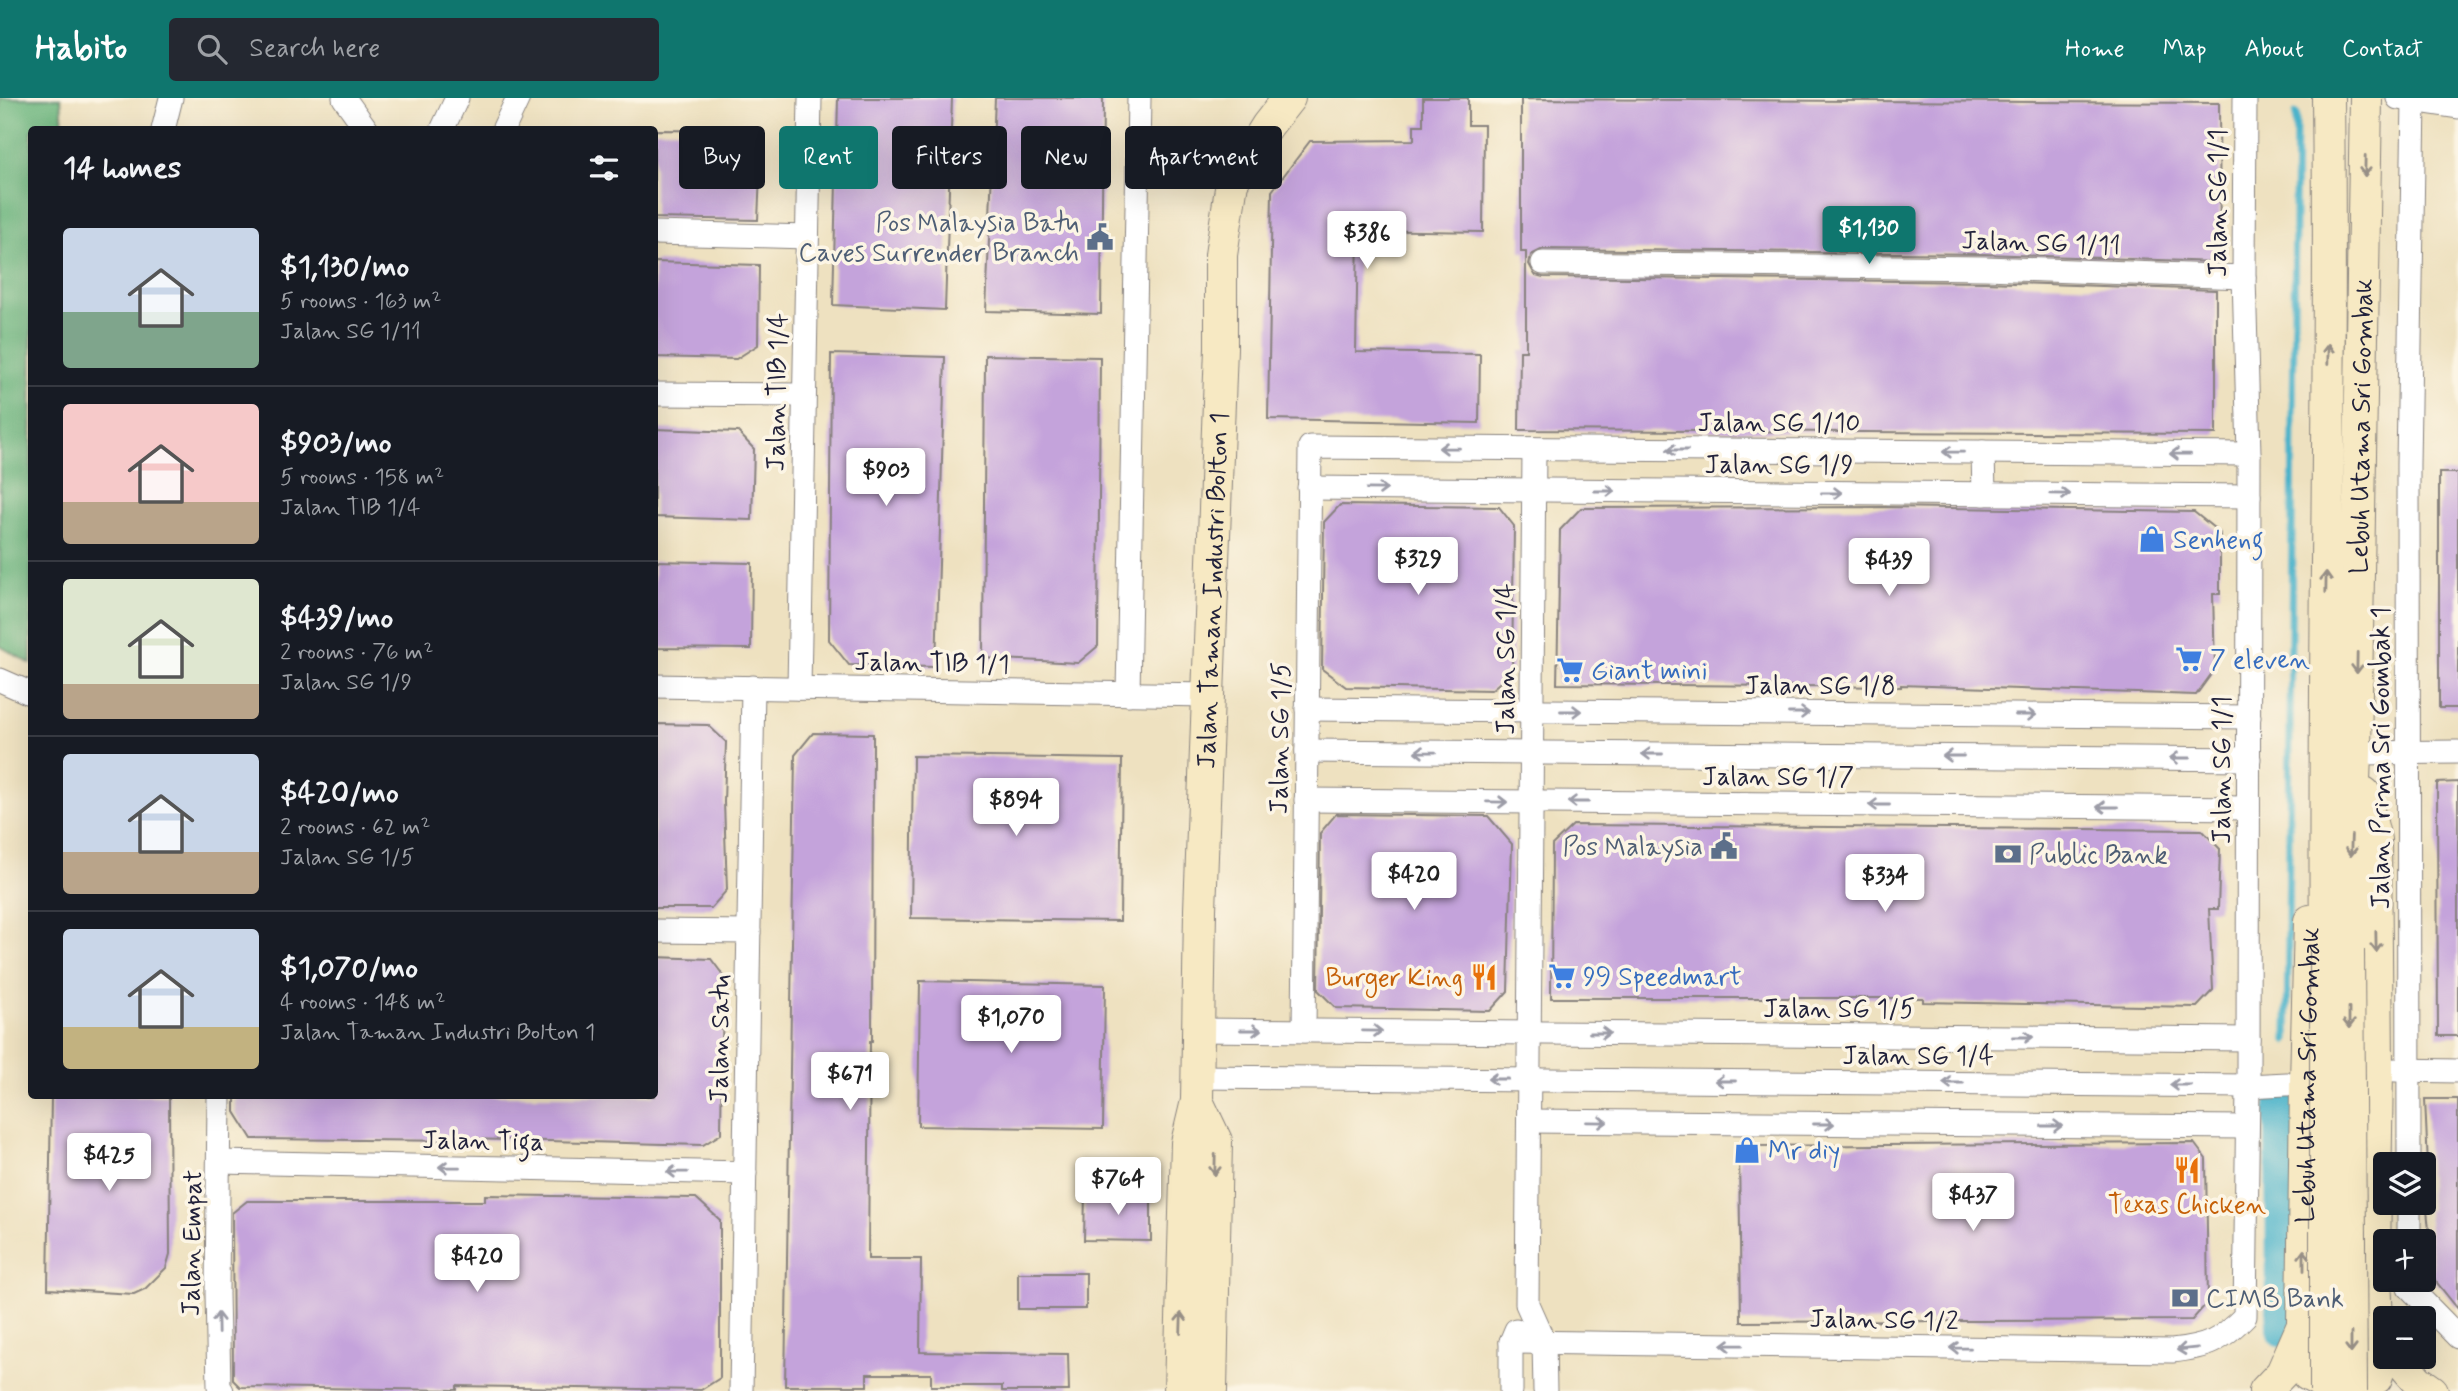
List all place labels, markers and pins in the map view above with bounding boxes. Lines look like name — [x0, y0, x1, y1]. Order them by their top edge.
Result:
pin: $1,130 — [1812, 206, 1926, 266]
place label: Pos Malaysia Batu Caves Surrender Branch — [798, 207, 1079, 271]
pin: $386 — [1326, 212, 1408, 271]
public building icon: Pos Malaysia Batu Caves Surrender Branch — [1085, 222, 1115, 252]
pin: $903 — [845, 448, 927, 508]
shop icon: Senheng — [2137, 524, 2167, 554]
place label: Senheng — [2173, 524, 2264, 561]
pin: $329 — [1377, 538, 1459, 597]
pin: $439 — [1848, 538, 1930, 598]
supermarket icon: 7 eleven — [2174, 644, 2204, 674]
place label: 7 eleven — [2210, 644, 2310, 678]
supermarket icon: Giant mini — [1555, 655, 1585, 685]
place label: Giant mini — [1591, 655, 1708, 689]
pin: $894 — [975, 778, 1057, 838]
place label: Pos Malaysia — [1563, 831, 1703, 865]
public building icon: Pos Malaysia — [1709, 831, 1739, 861]
bank icon: Public Bank — [1993, 839, 2023, 869]
place label: Public Bank — [2029, 839, 2168, 873]
pin: $420 — [1373, 852, 1455, 912]
pin: $334 — [1844, 854, 1926, 914]
supermarket icon: 99 Speedmart — [1547, 961, 1577, 991]
place label: 99 Speedmart — [1583, 961, 1741, 995]
place label: Burger King — [1325, 962, 1463, 998]
restaurant icon: Burger King — [1469, 962, 1499, 992]
pin: $1,070 — [954, 996, 1068, 1055]
pin: $671 — [809, 1052, 891, 1112]
pin: $425 — [68, 1134, 150, 1193]
shop icon: Mr diy — [1732, 1135, 1762, 1165]
place label: Mr diy — [1768, 1135, 1840, 1169]
restaurant icon: Texas Chicken — [2172, 1155, 2202, 1185]
pin: $764 — [1077, 1158, 1159, 1217]
pin: $437 — [1932, 1174, 2014, 1233]
place label: Texas Chicken — [2108, 1189, 2266, 1223]
pin: $420 — [436, 1234, 518, 1294]
bank icon: CIMB Bank — [2170, 1283, 2200, 1313]
place label: CIMB Bank — [2206, 1283, 2344, 1317]

